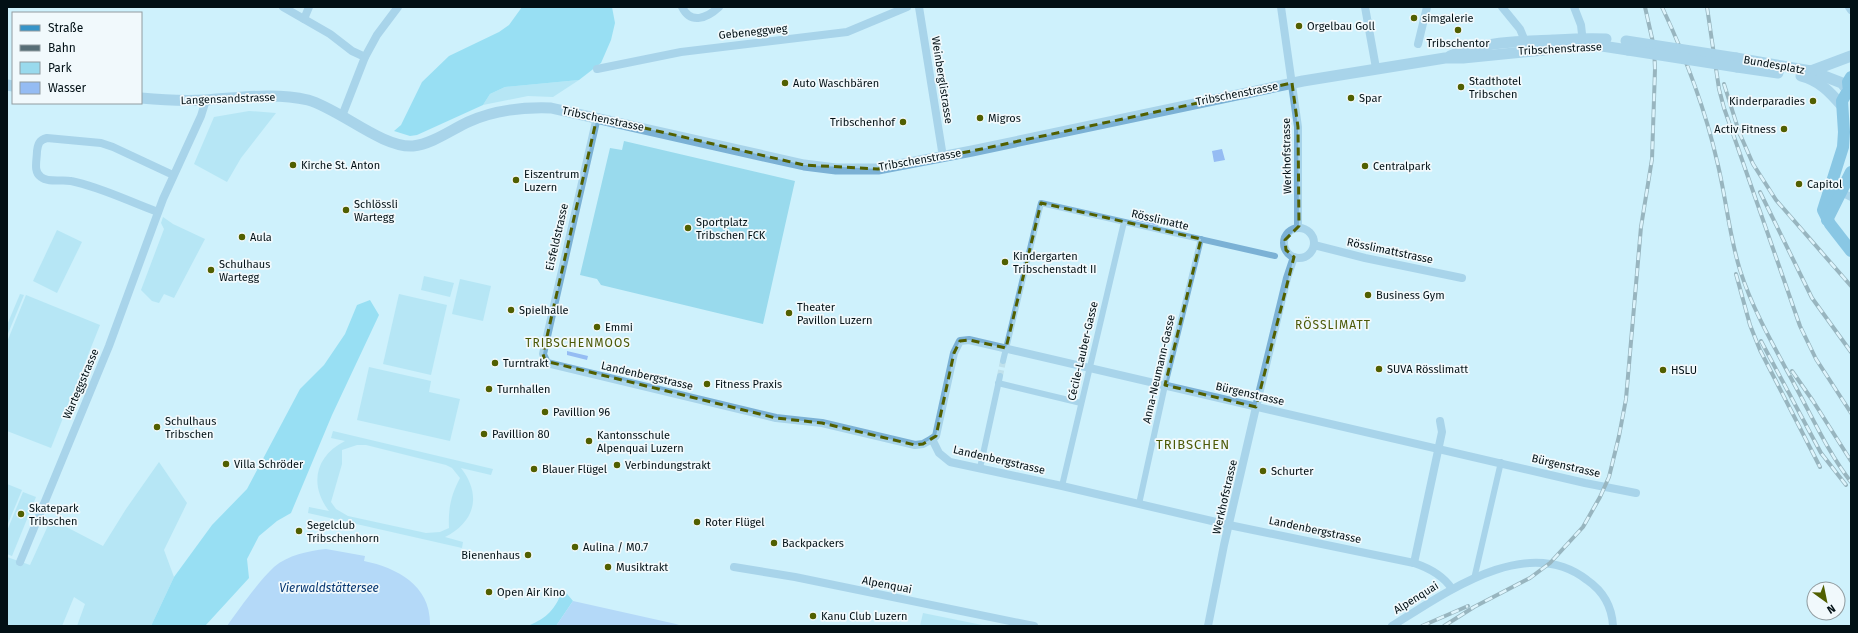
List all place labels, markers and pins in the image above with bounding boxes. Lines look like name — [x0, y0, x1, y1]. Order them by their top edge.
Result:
place label: simgalerie — [1422, 12, 1474, 25]
marker: simgalerie — [1409, 13, 1419, 23]
place label: Orgelbau Goll — [1307, 20, 1375, 33]
marker: Orgelbau Goll — [1294, 21, 1304, 31]
marker: Tribschentor — [1453, 25, 1463, 35]
place label: Tribschentor — [1427, 37, 1490, 50]
place label: Stadthotel Tribschen — [1469, 75, 1521, 101]
place label: Auto Waschbären — [793, 77, 879, 90]
marker: Auto Waschbären — [780, 78, 790, 88]
marker: Stadthotel Tribschen — [1456, 82, 1466, 92]
place label: Spar — [1359, 92, 1382, 105]
marker: Spar — [1346, 93, 1356, 103]
place label: Kinderparadies — [1729, 95, 1805, 108]
marker: Kinderparadies — [1808, 96, 1818, 106]
place label: Migros — [988, 112, 1021, 125]
marker: Migros — [975, 113, 985, 123]
place label: Tribschenhof — [830, 116, 896, 129]
marker: Tribschenhof — [898, 117, 908, 127]
place label: Activ Fitness — [1714, 123, 1776, 136]
marker: Activ Fitness — [1779, 124, 1789, 134]
place label: Kirche St. Anton — [301, 159, 380, 172]
marker: Kirche St. Anton — [288, 160, 298, 170]
place label: Centralpark — [1373, 160, 1431, 173]
marker: Centralpark — [1360, 161, 1370, 171]
place label: Eiszentrum Luzern — [524, 168, 579, 194]
marker: Eiszentrum Luzern — [511, 175, 521, 185]
place label: Capitol — [1807, 178, 1842, 191]
marker: Capitol — [1794, 179, 1804, 189]
place label: Schlössli Wartegg — [354, 198, 398, 224]
marker: Schlössli Wartegg — [341, 205, 351, 215]
place label: Sportplatz Tribschen FCK — [696, 216, 766, 242]
marker: Sportplatz Tribschen FCK — [683, 223, 693, 233]
place label: Aula — [250, 231, 272, 244]
marker: Aula — [237, 232, 247, 242]
place label: Kindergarten Tribschenstadt II — [1013, 250, 1097, 276]
marker: Kindergarten Tribschenstadt II — [1000, 257, 1010, 267]
place label: Schulhaus Wartegg — [219, 258, 270, 284]
marker: Schulhaus Wartegg — [206, 265, 216, 275]
place label: Business Gym — [1376, 289, 1445, 302]
marker: Business Gym — [1363, 290, 1373, 300]
place label: Theater Pavillon Luzern — [797, 301, 872, 327]
place label: Spielhalle — [519, 304, 569, 317]
marker: Spielhalle — [506, 305, 516, 315]
marker: Theater Pavillon Luzern — [784, 308, 794, 318]
place label: Emmi — [605, 321, 633, 334]
marker: Emmi — [592, 322, 602, 332]
place label: Turntrakt — [503, 357, 549, 370]
marker: Turntrakt — [490, 358, 500, 368]
place label: SUVA Rösslimatt — [1387, 363, 1468, 376]
marker: SUVA Rösslimatt — [1374, 364, 1384, 374]
place label: HSLU — [1671, 364, 1697, 377]
marker: HSLU — [1658, 365, 1668, 375]
place label: Fitness Praxis — [715, 378, 782, 391]
marker: Fitness Praxis — [702, 379, 712, 389]
place label: Turnhallen — [497, 383, 551, 396]
marker: Turnhallen — [484, 384, 494, 394]
place label: Pavillion 96 — [553, 406, 610, 419]
marker: Pavillion 96 — [540, 407, 550, 417]
place label: Schulhaus Tribschen — [165, 415, 216, 441]
marker: Schulhaus Tribschen — [152, 422, 162, 432]
place label: Pavillion 80 — [492, 428, 550, 441]
marker: Pavillion 80 — [479, 429, 489, 439]
place label: Kantonsschule Alpenquai Luzern — [597, 429, 684, 455]
marker: Kantonsschule Alpenquai Luzern — [584, 436, 594, 446]
place label: Villa Schröder — [234, 458, 304, 471]
marker: Villa Schröder — [221, 459, 231, 469]
place label: Verbindungstrakt — [625, 459, 711, 472]
marker: Verbindungstrakt — [612, 460, 622, 470]
place label: Blauer Flügel — [542, 463, 607, 476]
marker: Blauer Flügel — [529, 464, 539, 474]
place label: Schurter — [1271, 465, 1314, 478]
marker: Schurter — [1258, 466, 1268, 476]
place label: Skatepark Tribschen — [29, 502, 79, 528]
marker: Skatepark Tribschen — [16, 509, 26, 519]
place label: Roter Flügel — [705, 516, 765, 529]
marker: Roter Flügel — [692, 517, 702, 527]
place label: Segelclub Tribschenhorn — [307, 519, 379, 545]
marker: Segelclub Tribschenhorn — [294, 526, 304, 536]
place label: Backpackers — [782, 537, 844, 550]
marker: Backpackers — [769, 538, 779, 548]
place label: Aulina / M0.7 — [583, 541, 648, 554]
marker: Aulina / M0.7 — [570, 542, 580, 552]
place label: Bienenhaus — [461, 549, 520, 562]
marker: Bienenhaus — [523, 550, 533, 560]
place label: Musiktrakt — [616, 561, 668, 574]
marker: Musiktrakt — [603, 562, 613, 572]
place label: Open Air Kino — [497, 586, 566, 599]
marker: Open Air Kino — [484, 587, 494, 597]
place label: Kanu Club Luzern — [821, 610, 907, 623]
marker: Kanu Club Luzern — [808, 611, 818, 621]

